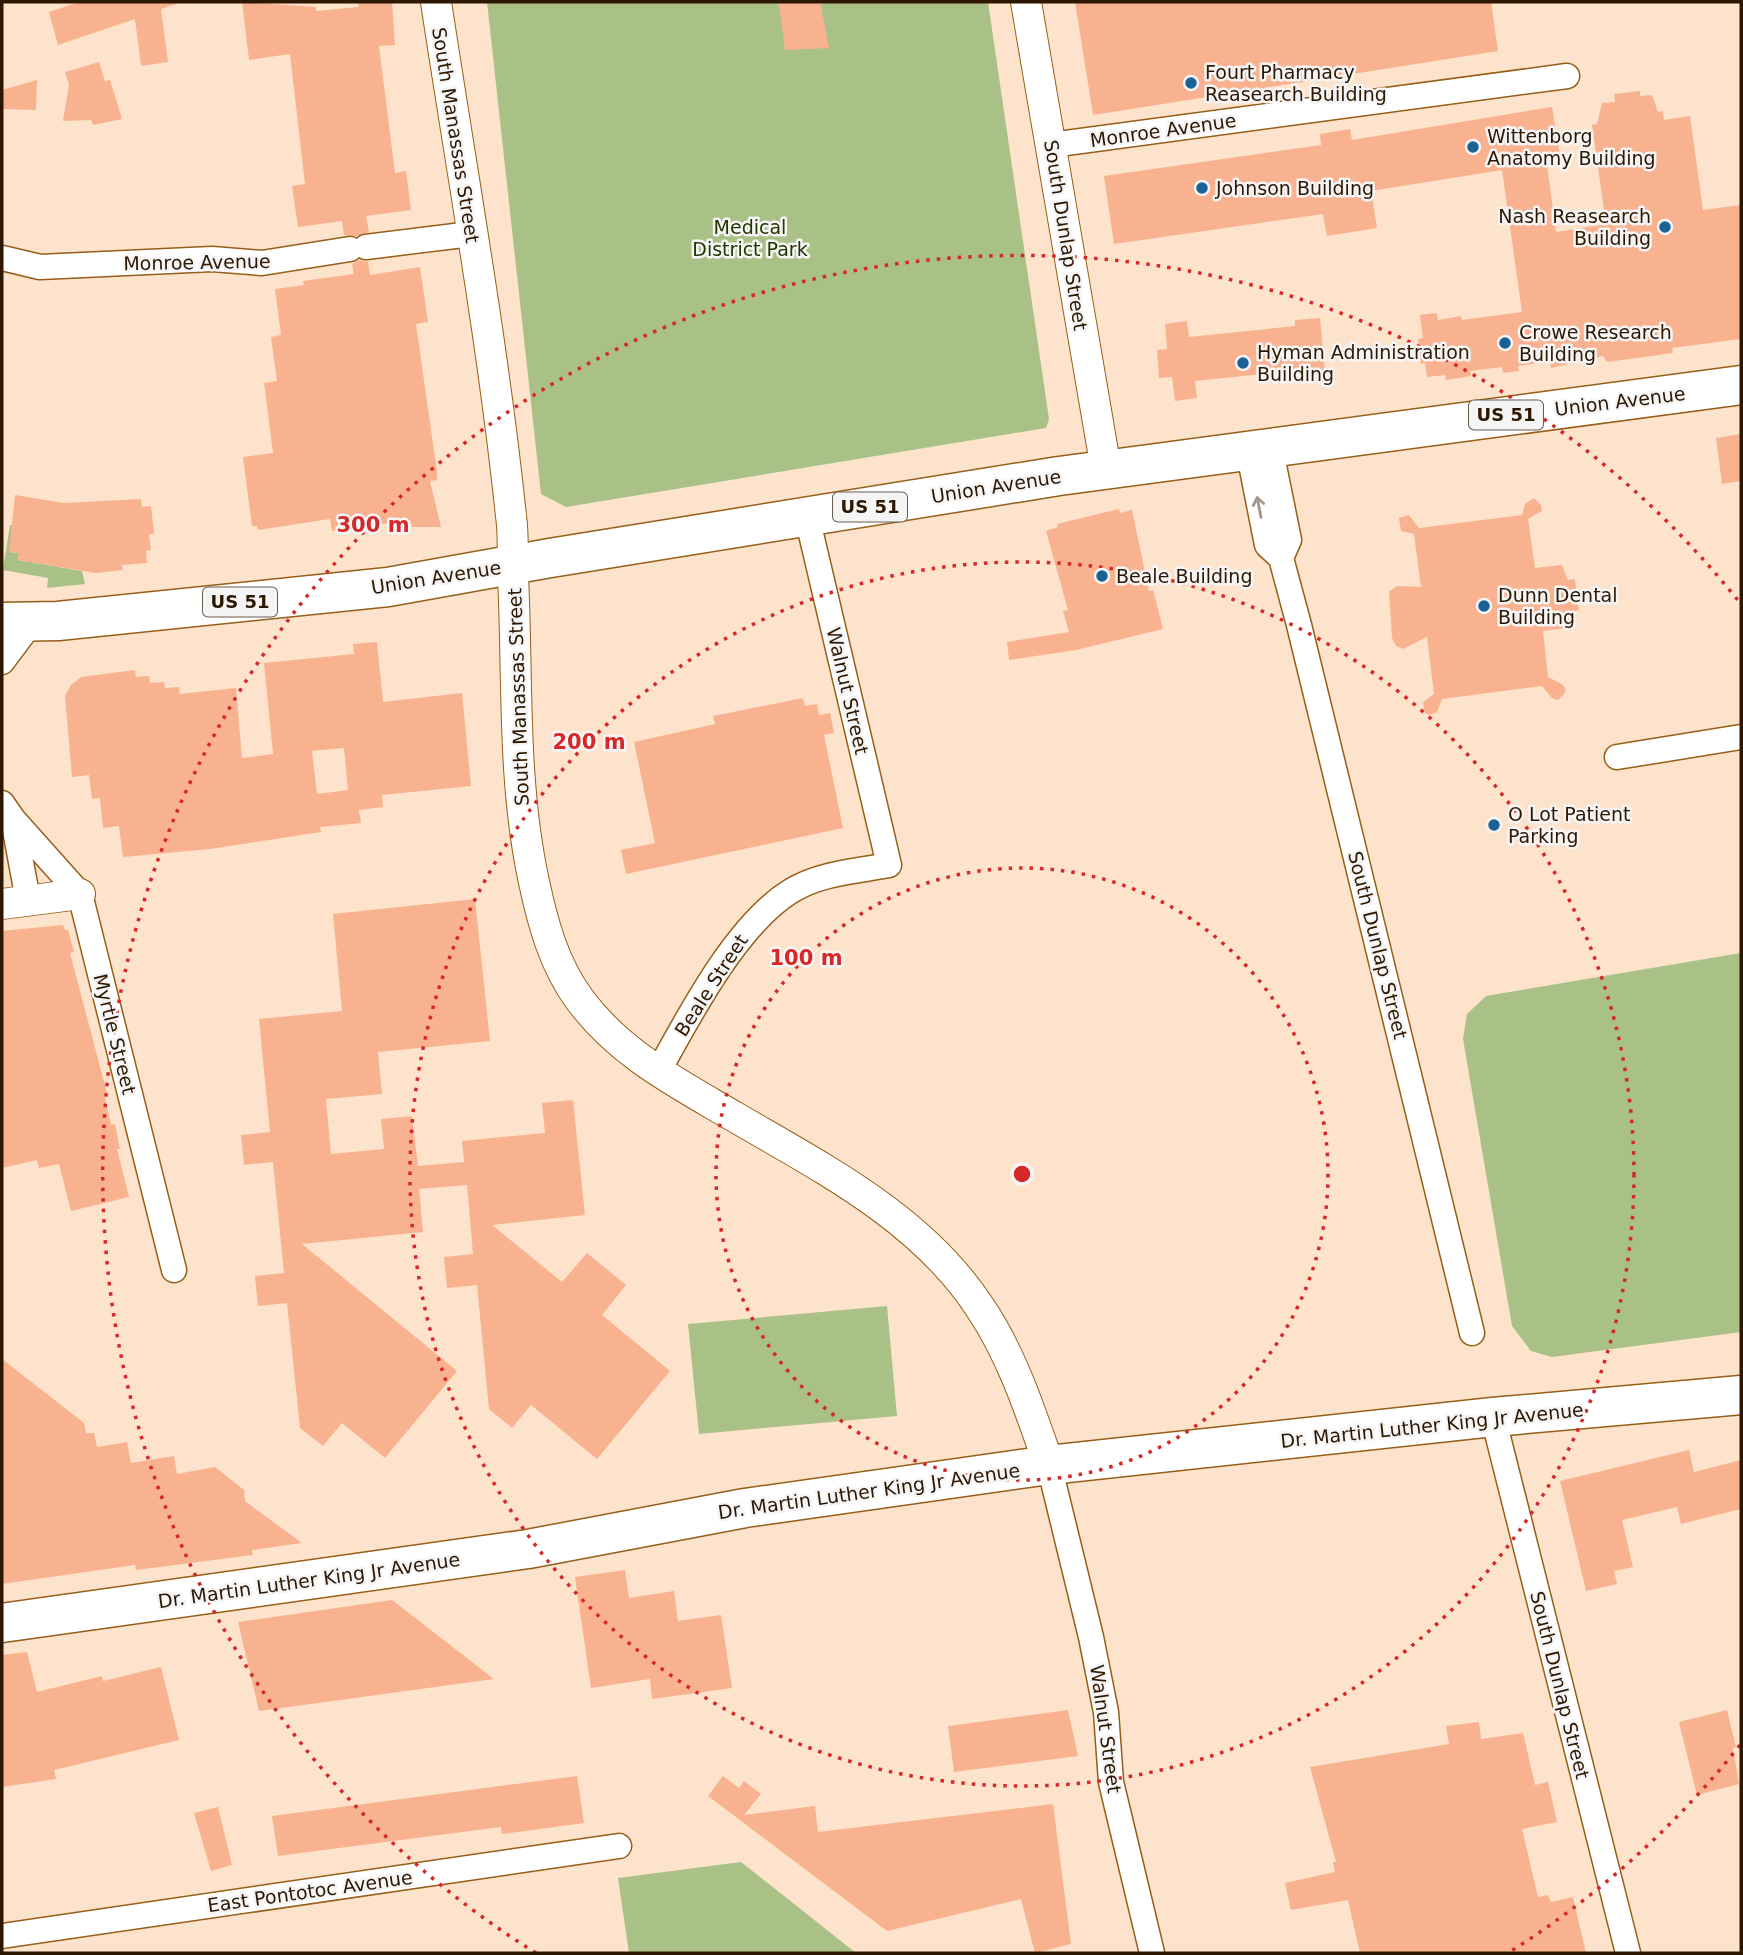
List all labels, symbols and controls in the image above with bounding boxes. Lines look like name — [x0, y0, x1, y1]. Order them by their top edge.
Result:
street label: South Manassas Street — [428, 26, 484, 244]
place label: Fourt Pharmacy Reasearch Building — [1205, 61, 1387, 105]
marker: Fourt Pharmacy Reasearch Building — [1183, 75, 1199, 91]
street label: Monroe Avenue — [1088, 109, 1238, 151]
place label: Wittenborg Anatomy Building — [1487, 125, 1656, 169]
street label: South Dunlap Street — [1040, 138, 1092, 332]
marker: Wittenborg Anatomy Building — [1465, 139, 1481, 155]
place label: Johnson Building — [1215, 177, 1374, 199]
marker: Johnson Building — [1194, 180, 1210, 196]
place label: Nash Reasearch Building — [1498, 205, 1651, 249]
park label: Medical District Park — [692, 216, 808, 260]
marker: Nash Reasearch Building — [1657, 219, 1673, 235]
street label: Monroe Avenue — [123, 250, 271, 274]
place label: Crowe Research Building — [1519, 321, 1672, 365]
marker: Crowe Research Building — [1497, 335, 1513, 351]
place label: Hyman Administration Building — [1257, 341, 1470, 385]
marker: Hyman Administration Building — [1235, 355, 1251, 371]
street label: Union Avenue — [1553, 382, 1687, 420]
road number: US 51 — [1469, 400, 1543, 430]
street label: Union Avenue — [929, 465, 1063, 507]
road number: US 51 — [833, 492, 907, 522]
one-way arrow — [1252, 496, 1265, 519]
text: 300 m — [336, 513, 410, 537]
street label: Union Avenue — [369, 556, 503, 598]
place label: Beale Building — [1116, 565, 1252, 587]
marker: Beale Building — [1094, 568, 1110, 584]
place label: Dunn Dental Building — [1498, 584, 1618, 628]
road number: US 51 — [203, 588, 277, 616]
street label: South Manassas Street — [503, 588, 533, 806]
marker: Dunn Dental Building — [1476, 598, 1492, 614]
street label: Walnut Street — [823, 625, 873, 757]
text: 200 m — [552, 730, 626, 754]
place label: O Lot Patient Parking — [1508, 803, 1631, 847]
marker: O Lot Patient Parking — [1486, 817, 1502, 833]
street label: South Dunlap Street — [1344, 849, 1412, 1041]
street label: Beale Street — [670, 930, 752, 1040]
text: 100 m — [769, 946, 843, 970]
street label: Myrtle Street — [89, 971, 141, 1097]
centre of rings — [1010, 1162, 1034, 1186]
street label: Dr. Martin Luther King Jr Avenue — [1279, 1398, 1585, 1452]
street label: Dr. Martin Luther King Jr Avenue — [717, 1459, 1021, 1523]
street label: Dr. Martin Luther King Jr Avenue — [157, 1548, 461, 1612]
street label: South Dunlap Street — [1526, 1589, 1594, 1781]
street label: Walnut Street — [1086, 1663, 1126, 1795]
street label: East Pontotoc Avenue — [206, 1866, 414, 1916]

